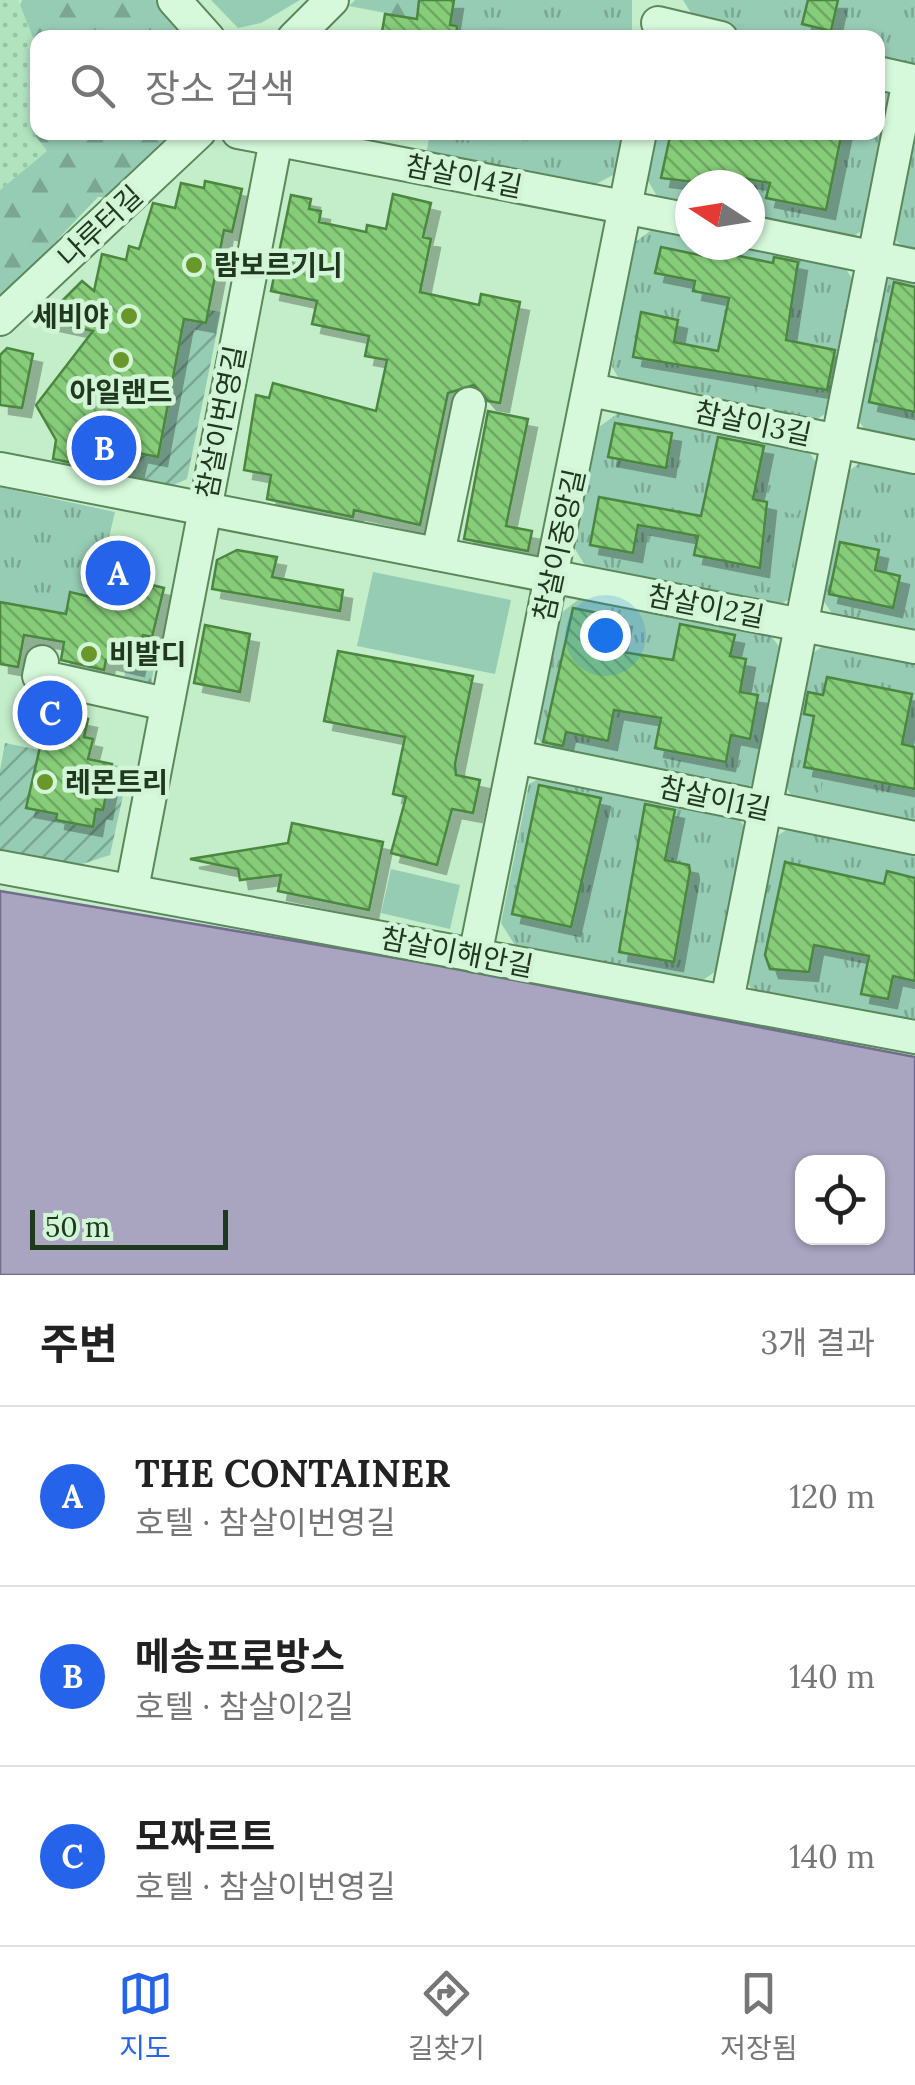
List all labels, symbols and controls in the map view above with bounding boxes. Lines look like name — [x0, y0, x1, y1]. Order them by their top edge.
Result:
search box — [30, 30, 885, 140]
icon: search — [65, 58, 120, 113]
text: 장소 검색 — [145, 64, 295, 112]
street label: 참살이4길 — [403, 147, 525, 205]
north arrow — [675, 170, 765, 260]
street label: 나루터길 — [50, 178, 150, 274]
place label: 람보르기니 — [214, 247, 343, 283]
marker: 람보르기니 — [183, 254, 205, 276]
place label: 세비야 — [32, 298, 109, 334]
marker: 세비야 — [118, 305, 140, 327]
street label: 참살이번영길 — [189, 343, 253, 501]
marker: 아일랜드 — [110, 349, 132, 371]
place label: 아일랜드 — [69, 374, 173, 410]
street label: 참살이3길 — [691, 393, 815, 453]
pin: B — [72, 410, 136, 486]
street label: 참살이중앙길 — [525, 466, 593, 624]
pin: A — [86, 536, 150, 610]
street label: 참살이2길 — [645, 577, 767, 635]
your location — [580, 610, 631, 661]
place label: 비발디 — [109, 636, 186, 672]
marker: 비발디 — [78, 643, 100, 665]
pin: C — [18, 676, 82, 750]
place label: 레몬트리 — [65, 764, 168, 800]
street label: 참살이1길 — [656, 769, 774, 827]
marker: 레몬트리 — [34, 771, 56, 793]
street label: 참살이해안길 — [378, 920, 536, 984]
map controls — [795, 1155, 885, 1245]
button: locate — [795, 1155, 885, 1245]
scale bar — [30, 1205, 228, 1250]
text: 50 m — [45, 1209, 110, 1245]
text: 주변 — [40, 1317, 117, 1371]
text: 3개 결과 — [760, 1322, 875, 1363]
text: THE CONTAINER — [135, 1449, 450, 1497]
text: A — [62, 1476, 83, 1517]
text: 120 m — [789, 1476, 875, 1517]
text: 호텔 · 참살이번영길 — [135, 1502, 395, 1543]
text: 메송프로방스 — [135, 1632, 345, 1680]
text: B — [62, 1656, 83, 1697]
text: 140 m — [789, 1656, 875, 1697]
text: 호텔 · 참살이2길 — [135, 1686, 354, 1727]
text: 모짜르트 — [135, 1812, 275, 1860]
text: C — [61, 1836, 84, 1877]
text: 140 m — [789, 1836, 875, 1877]
text: 호텔 · 참살이번영길 — [135, 1866, 395, 1907]
tab: 지도 — [118, 1966, 173, 2066]
tab: 길찾기 — [408, 1966, 485, 2066]
tab: 저장됨 — [720, 1966, 797, 2066]

